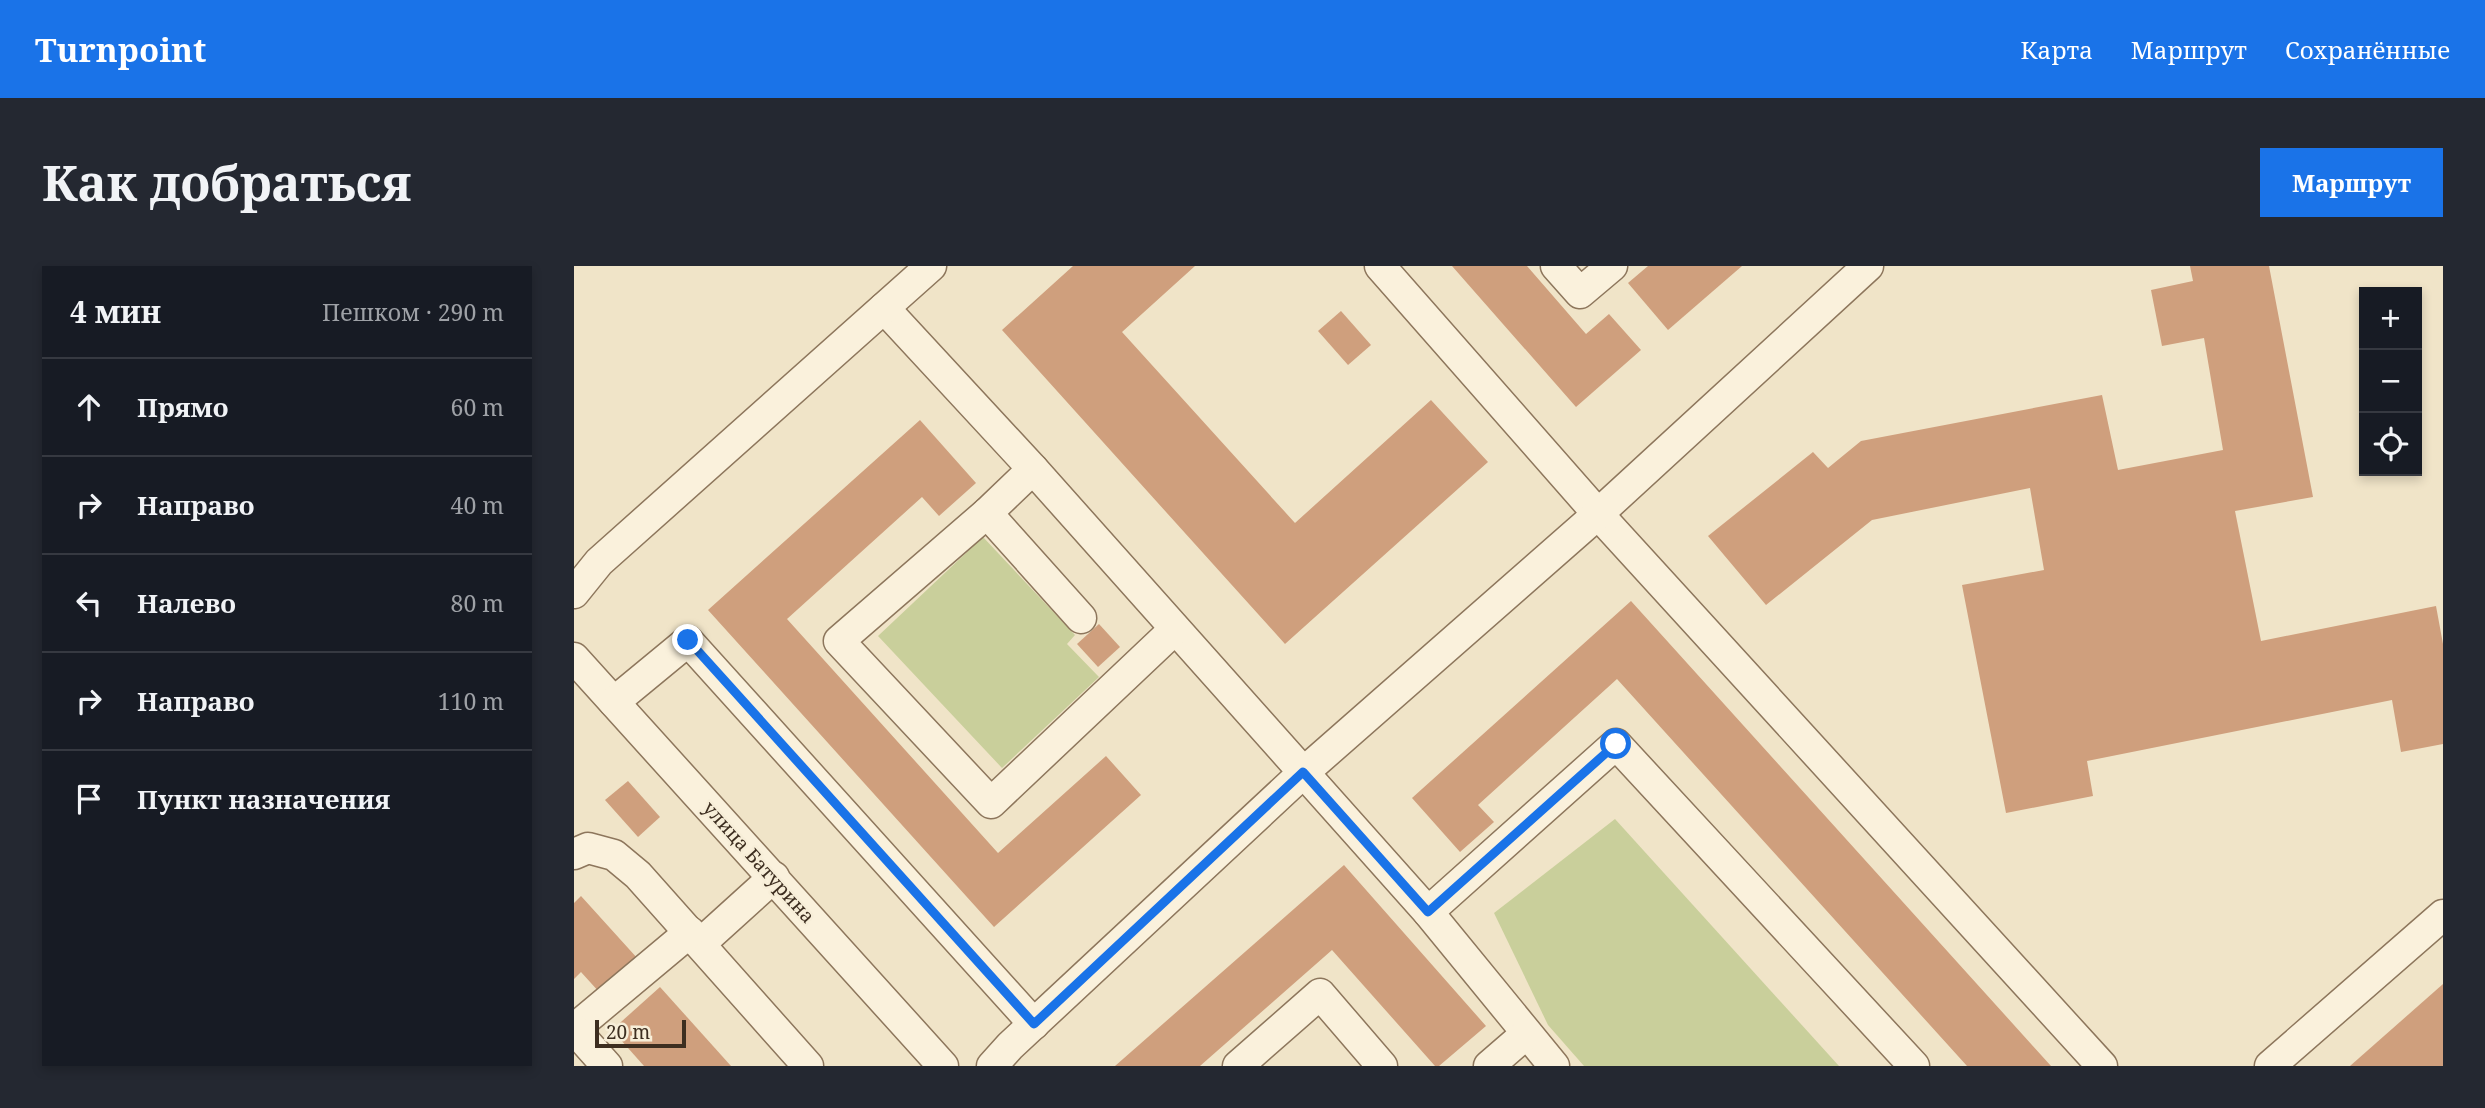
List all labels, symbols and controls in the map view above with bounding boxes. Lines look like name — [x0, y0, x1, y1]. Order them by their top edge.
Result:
text: Turnpoint — [35, 27, 206, 72]
text: Карта — [2021, 33, 2093, 66]
text: Маршрут — [2131, 33, 2247, 66]
text: Сохранённые — [2285, 33, 2450, 66]
button: Маршрут — [2260, 148, 2443, 217]
text: Как добраться — [42, 149, 411, 215]
map controls — [2359, 287, 2422, 476]
button: + — [2359, 287, 2422, 350]
text: 4 мин — [70, 291, 161, 332]
text: Пешком · 290 m — [322, 296, 504, 328]
button: − — [2359, 350, 2422, 413]
icon: ahead — [70, 388, 108, 426]
text: Прямо — [137, 389, 228, 425]
text: 60 m — [451, 391, 504, 423]
button: locate — [2359, 413, 2422, 476]
icon: right — [70, 486, 108, 524]
text: Направо — [137, 487, 255, 523]
text: 40 m — [451, 489, 504, 521]
icon: left — [70, 584, 108, 622]
text: Налево — [137, 585, 236, 621]
text: 80 m — [451, 587, 504, 619]
route end — [672, 624, 703, 655]
icon: right — [70, 682, 108, 720]
text: Направо — [137, 683, 255, 719]
text: 110 m — [438, 685, 504, 717]
route start — [1600, 728, 1631, 759]
icon: arrive — [70, 780, 108, 818]
text: Пункт назначения — [137, 781, 390, 817]
street label: улица Батурина — [697, 795, 821, 929]
scale bar — [595, 1017, 686, 1049]
text: 20 m — [606, 1019, 650, 1045]

